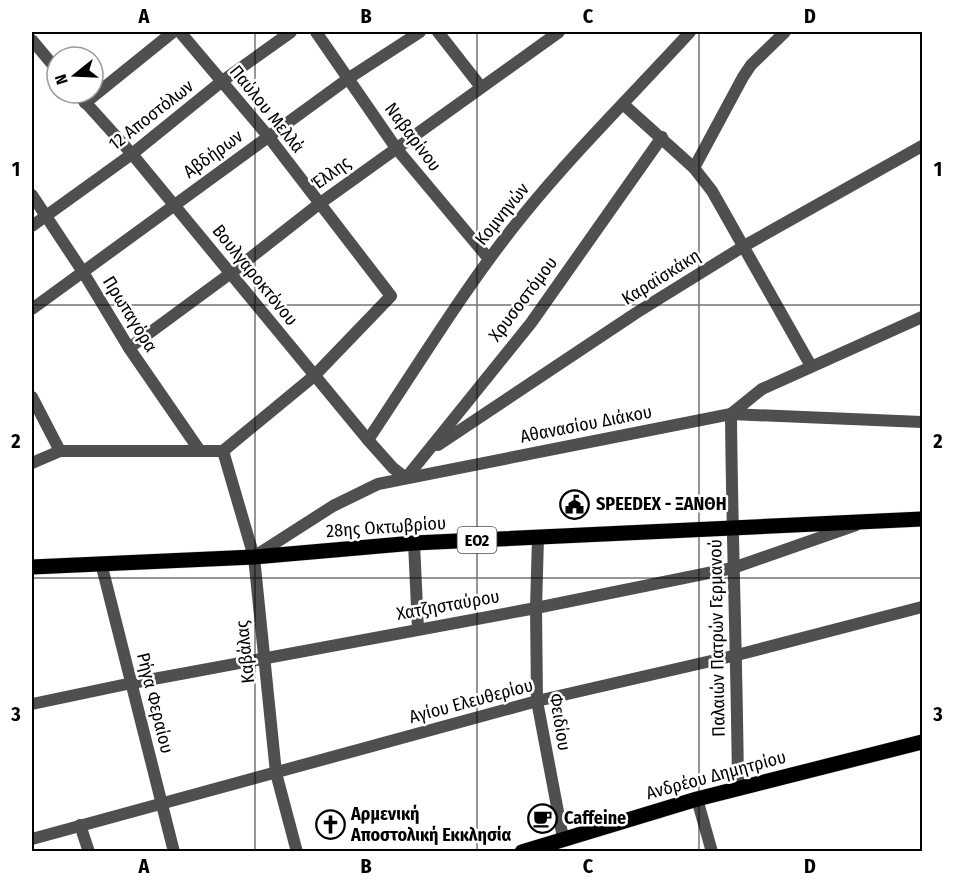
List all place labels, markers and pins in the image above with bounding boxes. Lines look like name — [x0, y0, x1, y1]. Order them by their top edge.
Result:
public building icon: SPEEDEX - ΞΑΝΘΗ — [559, 488, 591, 520]
place label: SPEEDEX - ΞΑΝΘΗ — [596, 493, 726, 515]
cafe icon: Caffeine — [527, 802, 559, 834]
place label: Αρμενική Αποστολική Εκκλησία — [350, 803, 511, 846]
place label: Caffeine — [564, 807, 626, 829]
church icon: Αρμενική Αποστολική Εκκλησία — [314, 808, 346, 840]

